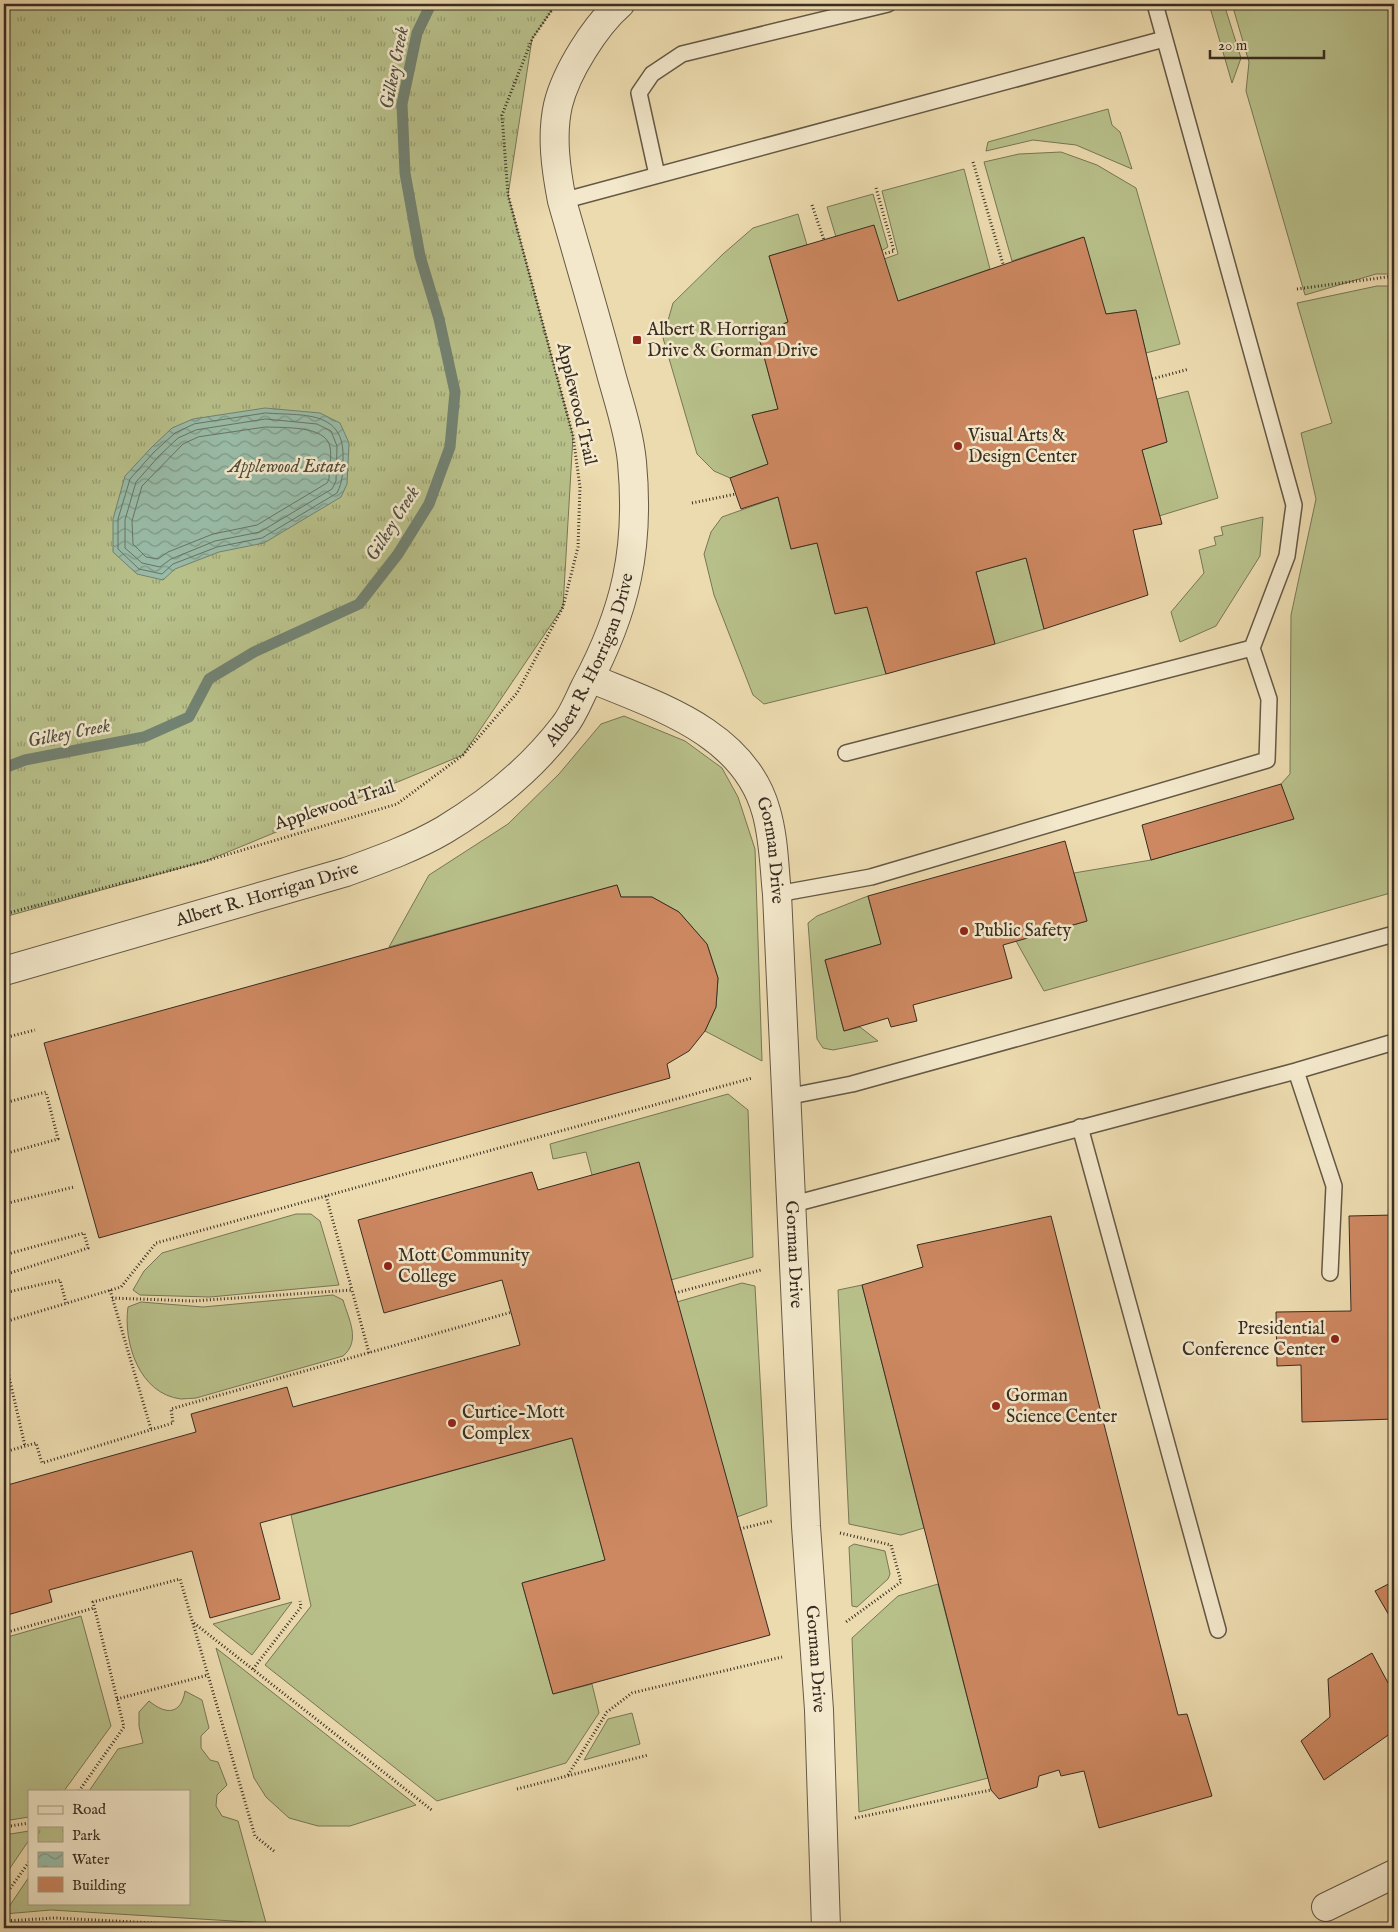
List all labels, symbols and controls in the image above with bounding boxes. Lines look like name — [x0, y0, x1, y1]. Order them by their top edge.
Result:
water label: Gilkey Creek — [375, 24, 415, 111]
scale bar — [1210, 28, 1324, 60]
text: 20 m — [1218, 36, 1248, 55]
place label: Albert R Horrigan Drive & Gorman Drive — [646, 319, 818, 363]
marker: Albert R Horrigan Drive & Gorman Drive — [631, 334, 643, 346]
street label: Applewood Trail — [550, 339, 601, 468]
place label: Visual Arts & Design Center — [967, 425, 1077, 469]
marker: Visual Arts & Design Center — [952, 440, 964, 452]
park label: Applewood Estate — [226, 456, 346, 479]
water label: Gilkey Creek — [361, 482, 426, 566]
street label: Albert R. Horrigan Drive — [540, 571, 639, 752]
water label: Gilkey Creek — [26, 714, 113, 754]
street label: Applewood Trail — [271, 776, 398, 837]
street label: Gorman Drive — [751, 794, 789, 904]
street label: Albert R. Horrigan Drive — [172, 857, 362, 932]
place label: Public Safety — [974, 920, 1072, 943]
marker: Public Safety — [958, 925, 970, 937]
street label: Gorman Drive — [780, 1200, 807, 1309]
place label: Mott Community College — [398, 1245, 530, 1289]
marker: Mott Community College — [382, 1260, 394, 1272]
place label: Presidential Conference Center — [1182, 1318, 1325, 1362]
marker: Presidential Conference Center — [1329, 1333, 1341, 1345]
place label: Gorman Science Center — [1006, 1385, 1118, 1429]
marker: Gorman Science Center — [990, 1400, 1002, 1412]
place label: Curtice-Mott Complex — [462, 1402, 565, 1446]
marker: Curtice-Mott Complex — [446, 1417, 458, 1429]
street label: Gorman Drive — [800, 1604, 831, 1713]
legend — [28, 1790, 190, 1904]
text: Road — [72, 1800, 107, 1819]
text: Park — [72, 1826, 102, 1845]
text: Water — [72, 1850, 110, 1869]
text: Building — [72, 1876, 127, 1895]

